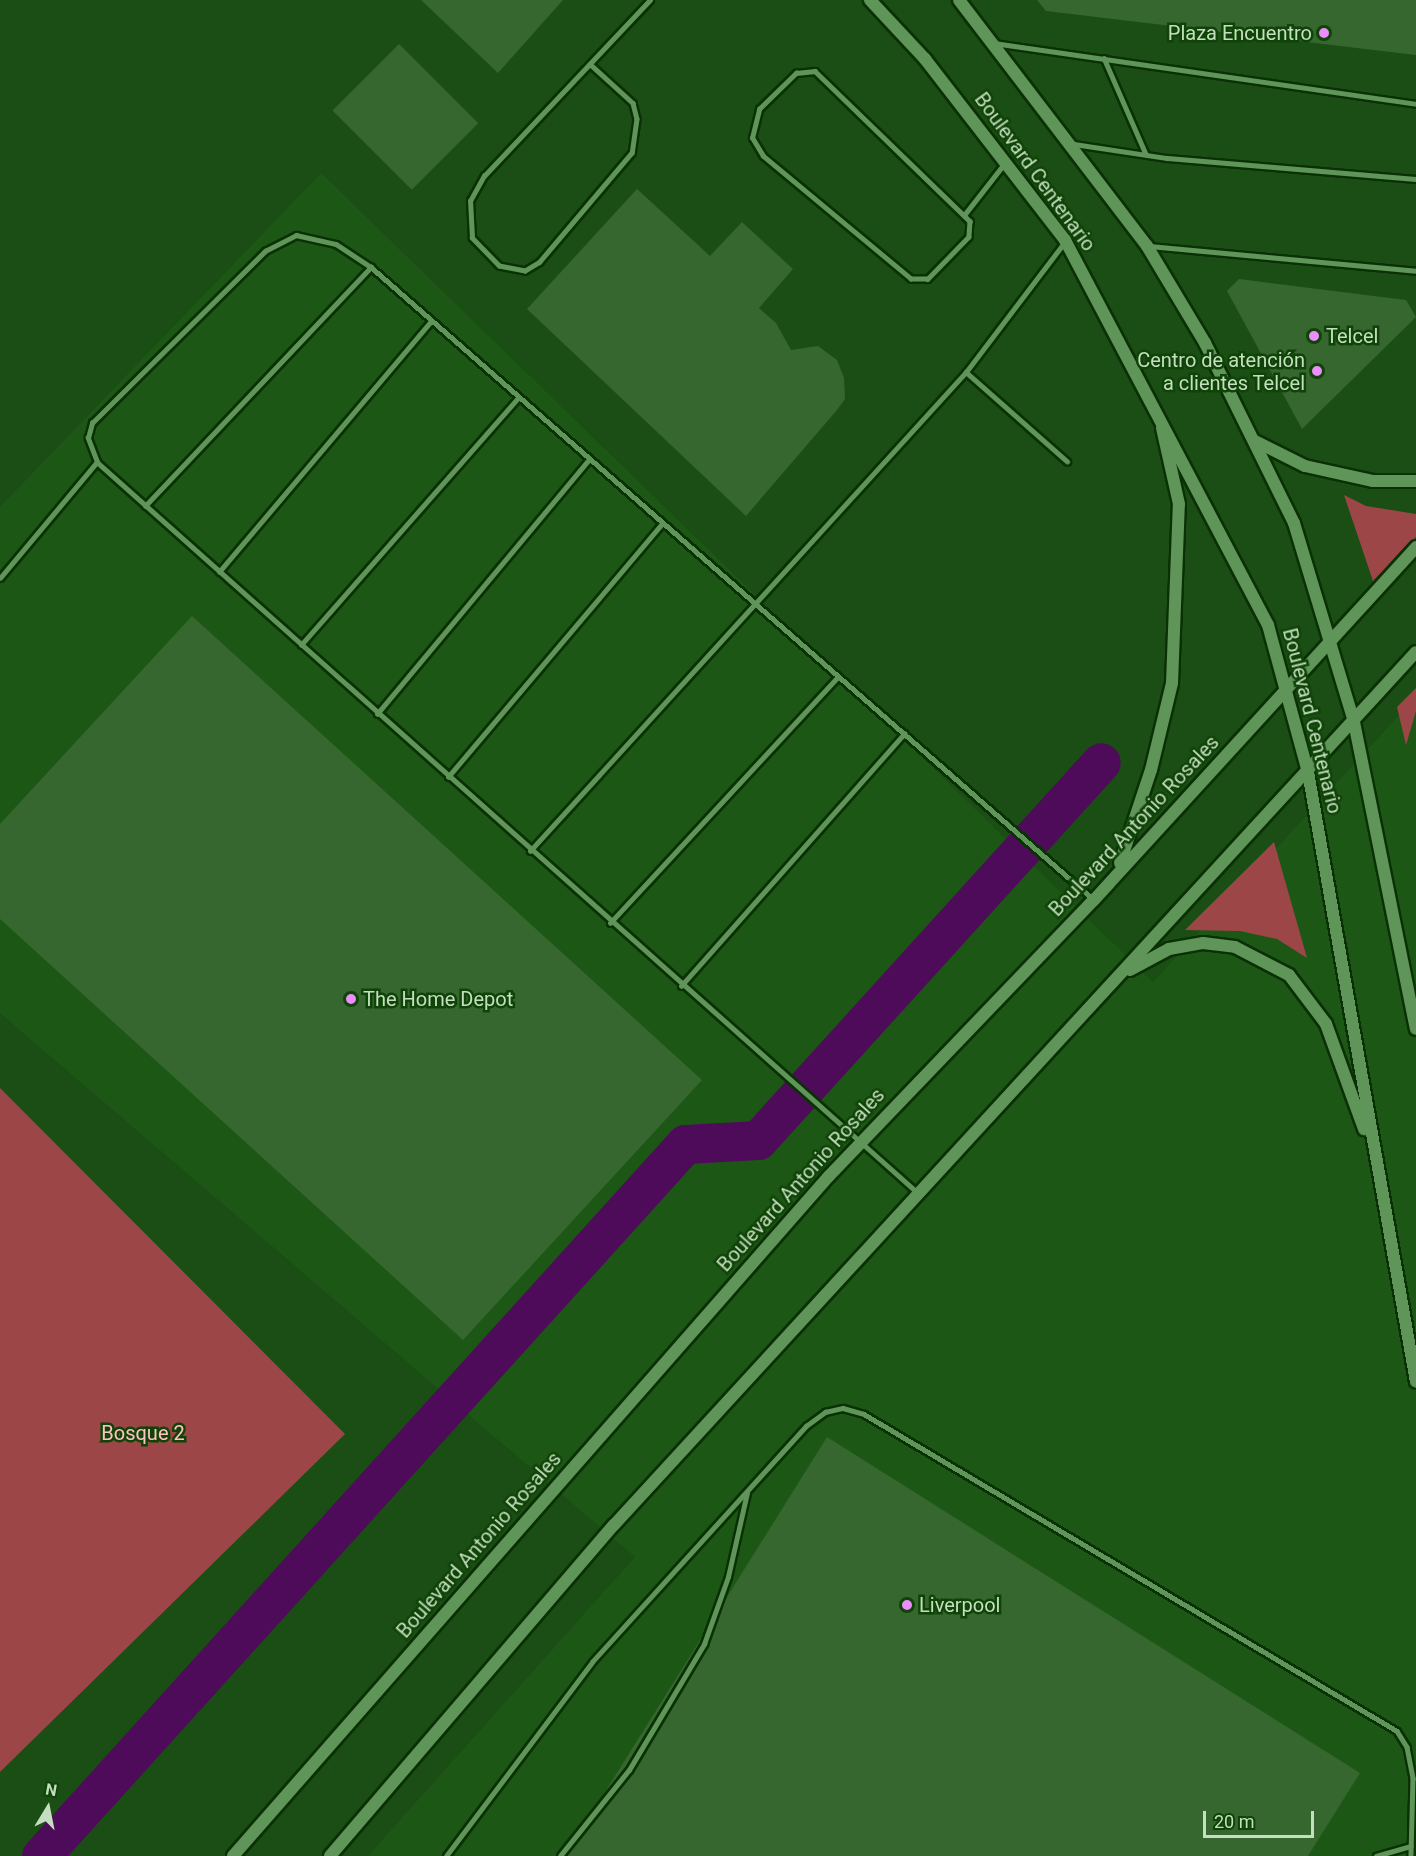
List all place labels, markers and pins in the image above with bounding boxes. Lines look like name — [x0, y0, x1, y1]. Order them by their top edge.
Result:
place label: Plaza Encuentro — [1168, 21, 1312, 45]
marker: Plaza Encuentro — [1317, 26, 1331, 40]
place label: Telcel — [1326, 324, 1378, 348]
marker: Telcel — [1307, 329, 1321, 343]
place label: Centro de atención a clientes Telcel — [1137, 348, 1305, 395]
marker: Centro de atención a clientes Telcel — [1310, 364, 1324, 378]
place label: The Home Depot — [363, 987, 513, 1011]
marker: The Home Depot — [344, 992, 358, 1006]
place label: Liverpool — [919, 1593, 1000, 1617]
marker: Liverpool — [900, 1598, 914, 1612]

